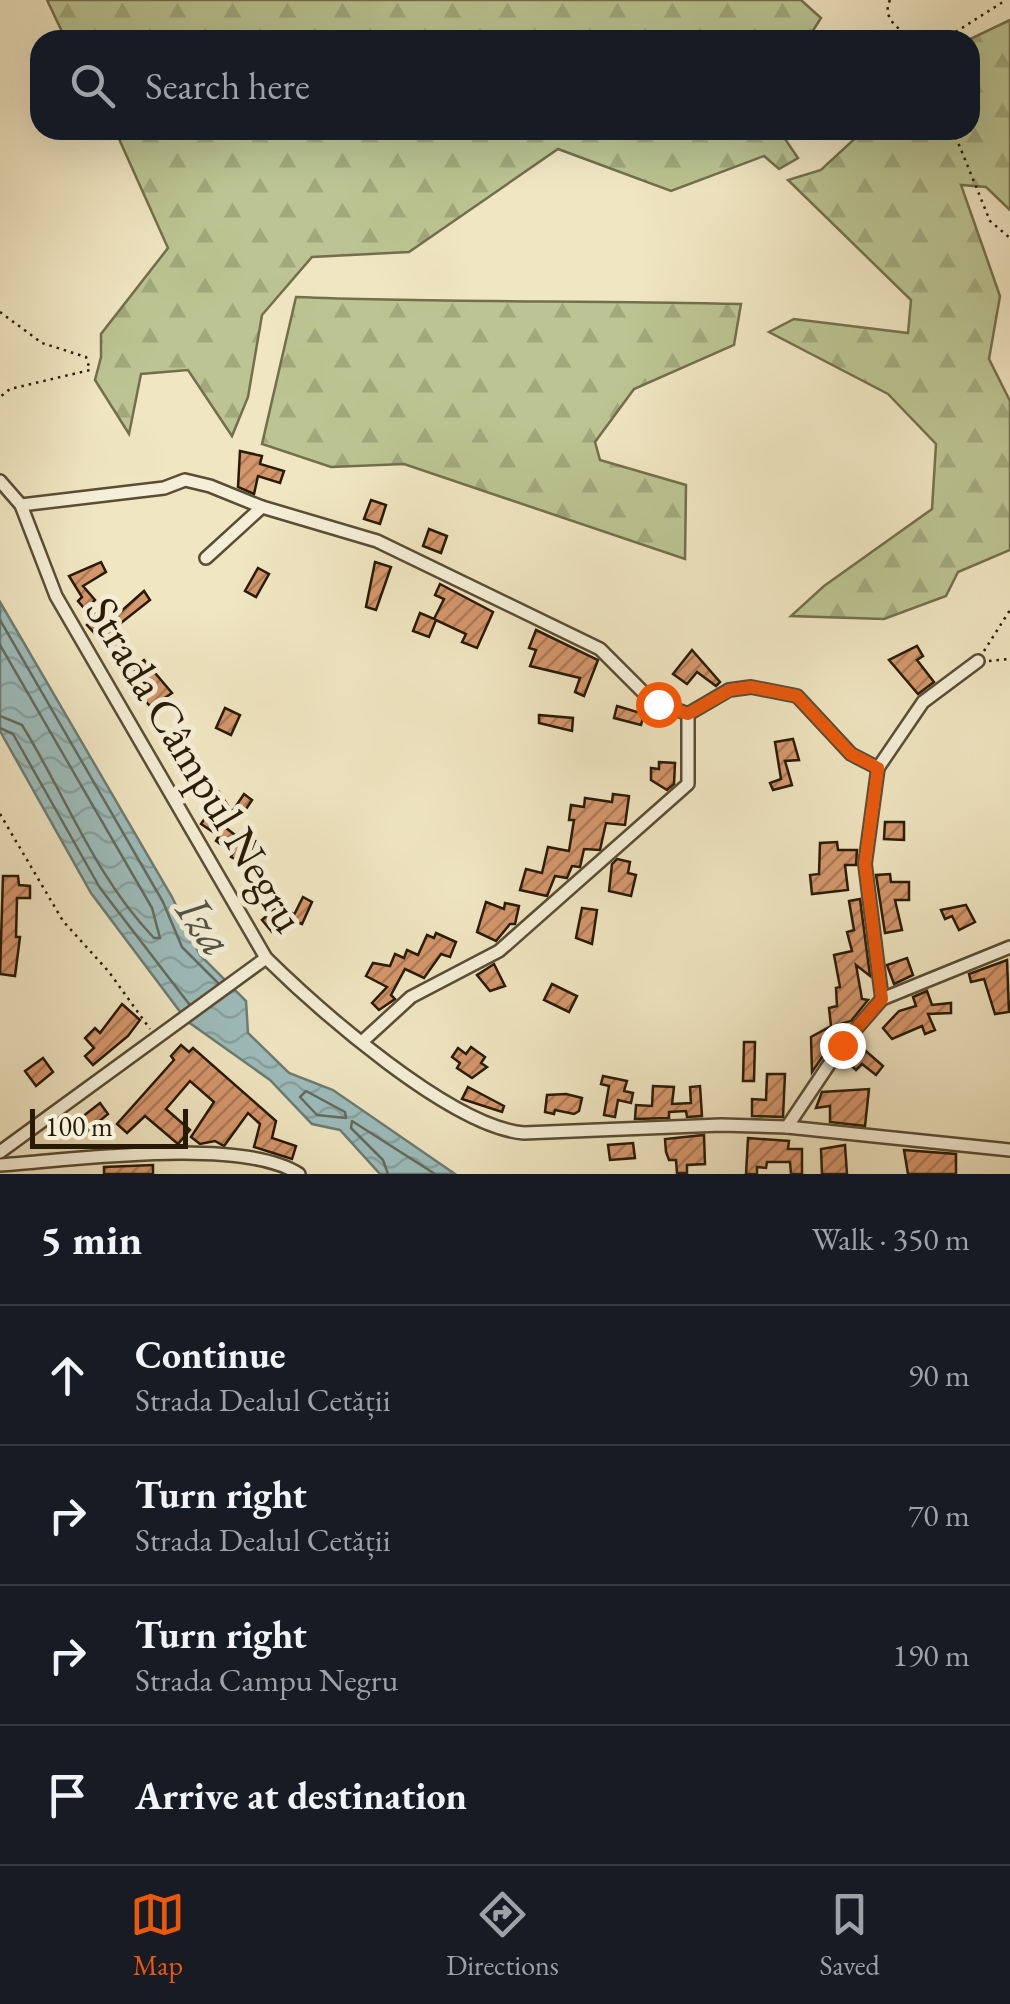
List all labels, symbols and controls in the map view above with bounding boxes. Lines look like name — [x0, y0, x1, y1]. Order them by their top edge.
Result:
search box — [30, 30, 980, 140]
icon: search — [65, 58, 120, 113]
text: Search here — [145, 61, 310, 110]
street label: Strada Câmpul Negru — [73, 586, 319, 942]
route start — [636, 682, 682, 728]
water label: Iza — [163, 882, 249, 968]
route end — [820, 1023, 866, 1069]
scale bar — [30, 1104, 188, 1148]
text: 100 m — [45, 1108, 113, 1144]
text: 5 min — [40, 1212, 142, 1267]
text: Walk · 350 m — [812, 1218, 970, 1260]
text: Continue — [135, 1330, 286, 1379]
icon: ahead — [40, 1348, 95, 1403]
text: 90 m — [908, 1354, 970, 1396]
text: Strada Dealul Cetății — [135, 1379, 391, 1421]
text: Turn right — [135, 1470, 307, 1519]
icon: right — [40, 1488, 95, 1543]
text: 70 m — [908, 1494, 970, 1536]
text: Strada Dealul Cetății — [135, 1519, 391, 1561]
text: Turn right — [135, 1610, 307, 1659]
icon: right — [40, 1628, 95, 1683]
text: 190 m — [893, 1634, 970, 1676]
text: Strada Campu Negru — [135, 1659, 398, 1701]
icon: arrive — [40, 1768, 95, 1823]
text: Arrive at destination — [135, 1771, 467, 1820]
tab: Map — [130, 1887, 185, 1983]
tab: Directions — [446, 1887, 559, 1983]
tab: Saved — [820, 1887, 880, 1983]

